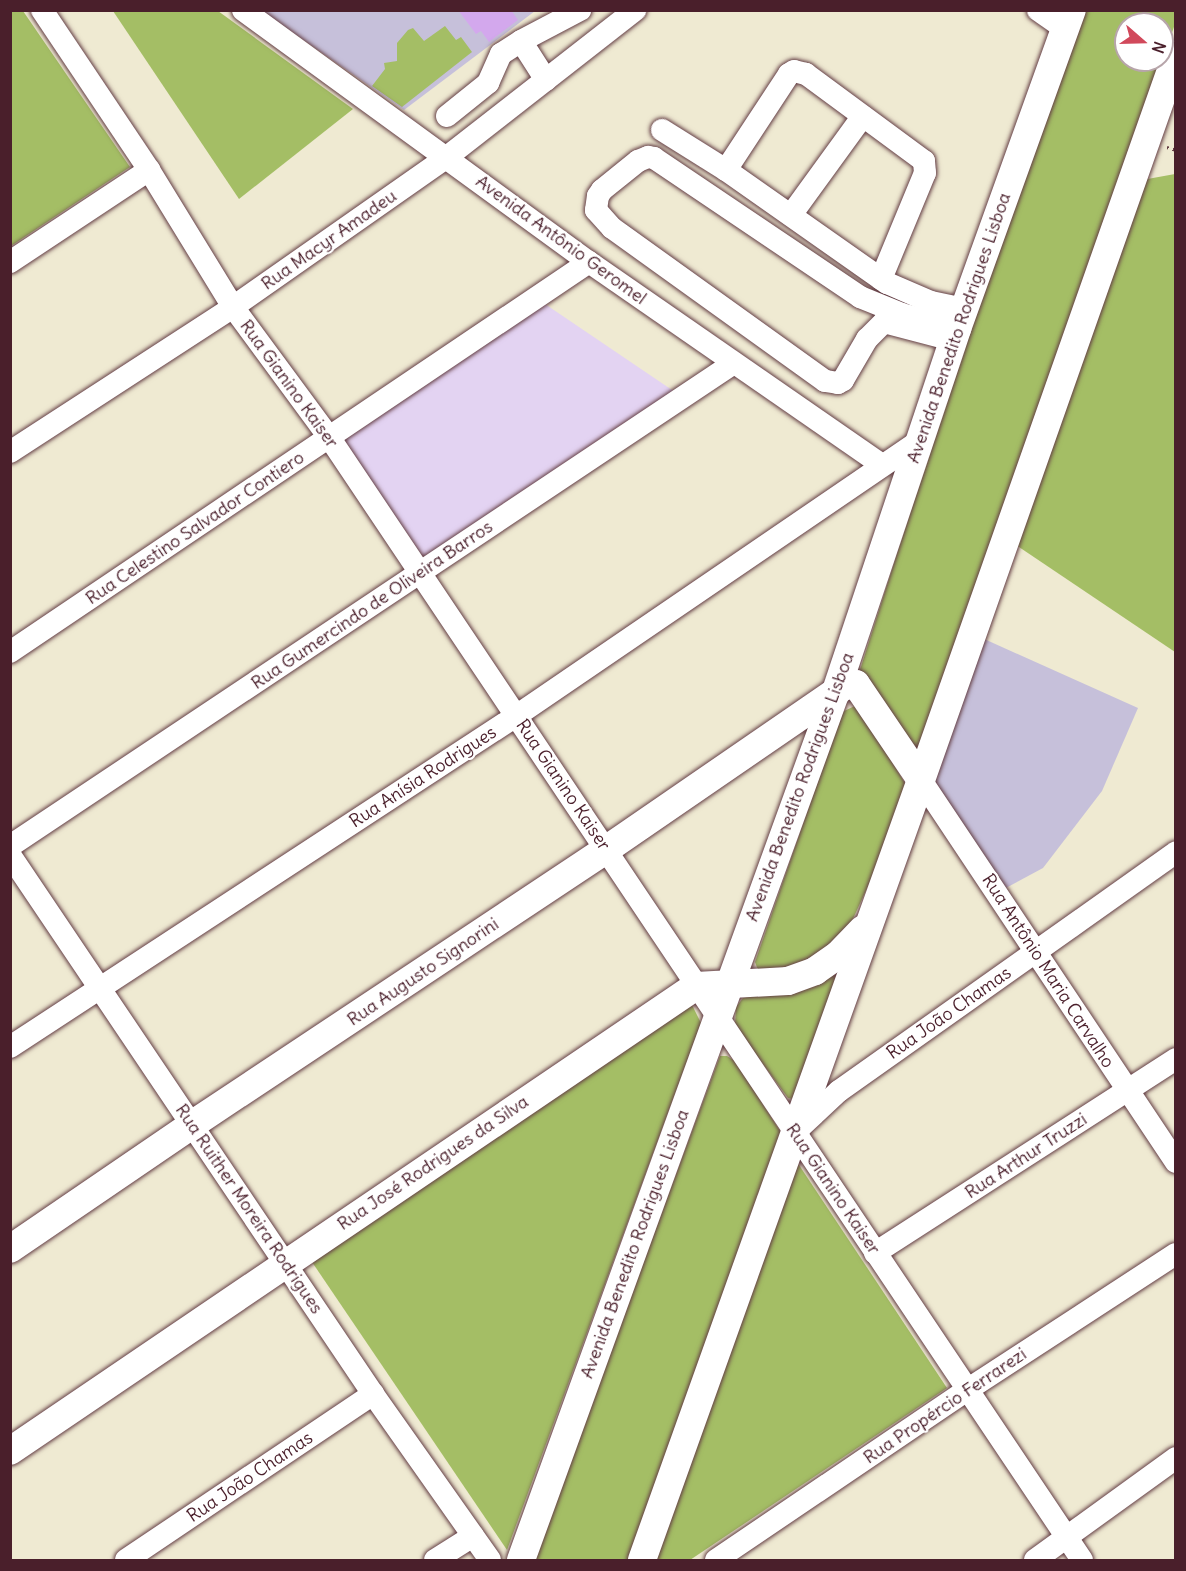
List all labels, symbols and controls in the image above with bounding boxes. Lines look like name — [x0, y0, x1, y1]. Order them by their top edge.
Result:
north arrow — [1114, 12, 1174, 72]
text: N — [1148, 39, 1170, 56]
street label: Avenida Antônio Geromel — [471, 171, 651, 309]
street label: Rua Macyr Amadeu — [257, 185, 401, 295]
street label: Avenida Benedito Rodrigues Lisboa — [902, 190, 1016, 466]
street label: Rua Gianino Kaiser — [235, 316, 343, 452]
street label: Rua Celestino Salvador Contiero — [82, 447, 308, 609]
street label: Rua Gumercindo de Oliveira Barros — [247, 516, 497, 694]
street label: Avenida Benedito Rodrigues Lisboa — [741, 650, 859, 924]
street label: Rua Gianino Kaiser — [511, 715, 615, 855]
street label: Rua Anísia Rodrigues — [345, 721, 501, 833]
street label: Rua Antônio Maria Carvalho — [977, 870, 1119, 1072]
street label: Rua Augusto Signorini — [343, 913, 503, 1031]
street label: Rua João Chamas — [883, 962, 1015, 1064]
street label: Rua José Rodrigues da Silva — [333, 1091, 533, 1235]
street label: Rua Ruither Moreira Rodrigues — [171, 1100, 327, 1318]
street label: Avenida Benedito Rodrigues Lisboa — [576, 1107, 694, 1381]
street label: Rua Arthur Truzzi — [961, 1109, 1091, 1203]
street label: Rua Gianino Kaiser — [781, 1119, 885, 1259]
street label: Rua Propércio Ferrarezi — [859, 1343, 1031, 1469]
street label: Rua João Chamas — [183, 1427, 317, 1527]

